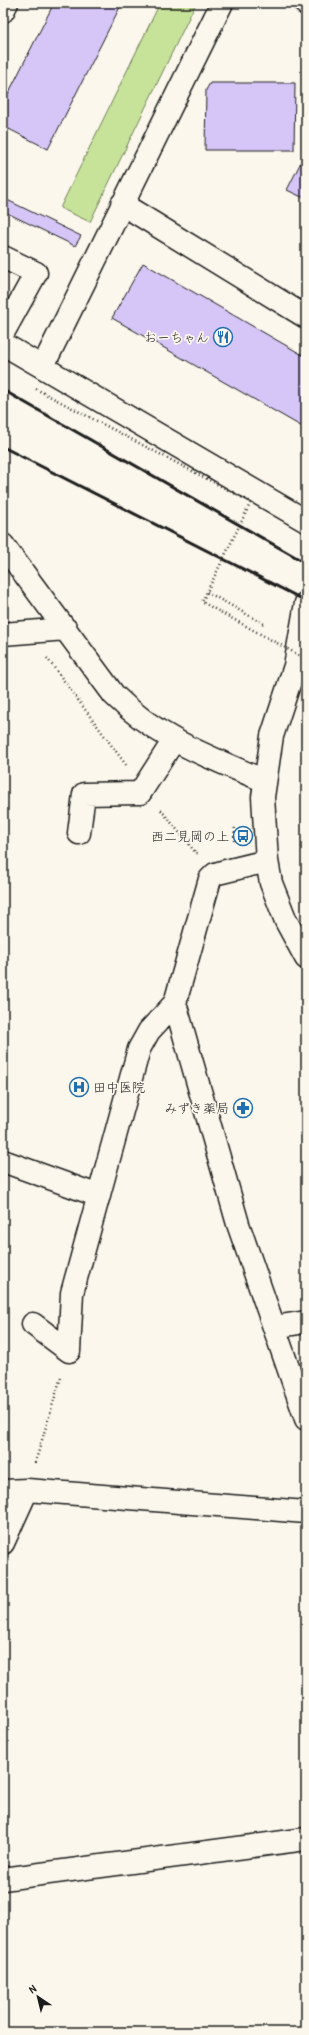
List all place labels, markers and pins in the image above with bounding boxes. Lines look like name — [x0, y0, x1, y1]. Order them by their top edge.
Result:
restaurant icon: おーちゃん — [212, 326, 234, 348]
place label: おーちゃん — [144, 328, 209, 346]
bus stop icon: 西二見岡の上 — [232, 825, 254, 847]
place label: 西二見岡の上 — [151, 827, 229, 845]
hospital icon: 田中医院 — [68, 1076, 90, 1098]
place label: 田中医院 — [93, 1078, 145, 1096]
pharmacy icon: みずき薬局 — [232, 1097, 254, 1119]
place label: みずき薬局 — [165, 1099, 229, 1117]

